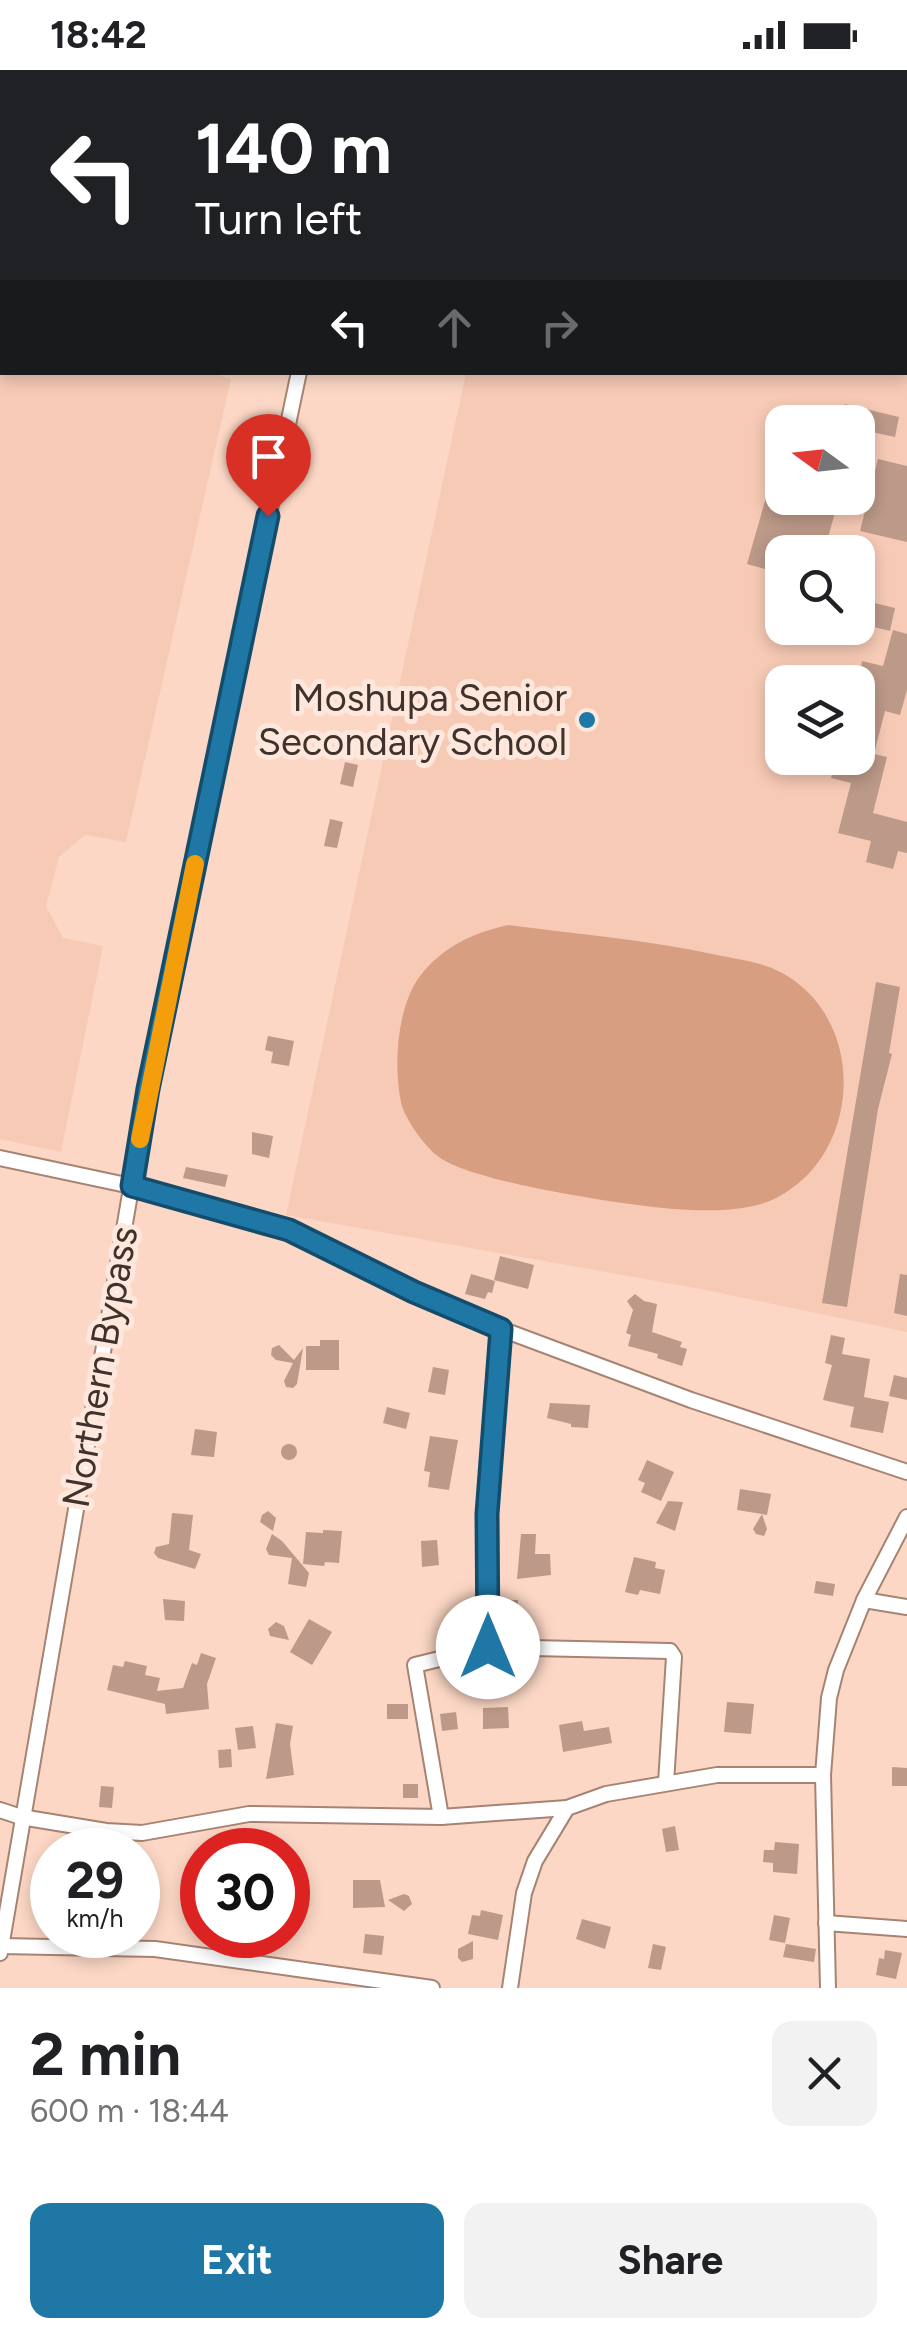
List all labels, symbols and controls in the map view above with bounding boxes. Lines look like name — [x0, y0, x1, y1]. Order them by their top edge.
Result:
text: 18:42 — [50, 12, 147, 58]
text: 140 m — [195, 106, 392, 191]
icon: left — [30, 110, 160, 240]
text: Turn left — [195, 191, 362, 245]
icon: left — [322, 300, 377, 355]
icon: ahead — [427, 300, 482, 355]
icon: right — [532, 300, 587, 355]
north arrow — [765, 405, 875, 515]
map controls — [765, 405, 875, 775]
pin — [226, 414, 311, 517]
icon: arrive — [241, 429, 296, 484]
button: search — [765, 535, 875, 645]
button: layers — [765, 665, 875, 775]
place label: Moshupa Senior Secondary School — [258, 675, 567, 765]
marker: Moshupa Senior Secondary School — [576, 709, 598, 731]
street label: Northern Bypass — [53, 1223, 147, 1511]
position arrow — [436, 1595, 540, 1699]
speed limit sign: 30 — [180, 1828, 310, 1958]
text: 29 — [66, 1850, 124, 1911]
text: km/h — [66, 1903, 124, 1933]
text: 2 min — [30, 2018, 181, 2090]
button: close — [772, 2021, 877, 2126]
text: 600 m · 18:44 — [30, 2092, 229, 2130]
button: Exit — [30, 2203, 444, 2318]
button: Share — [464, 2203, 877, 2318]

